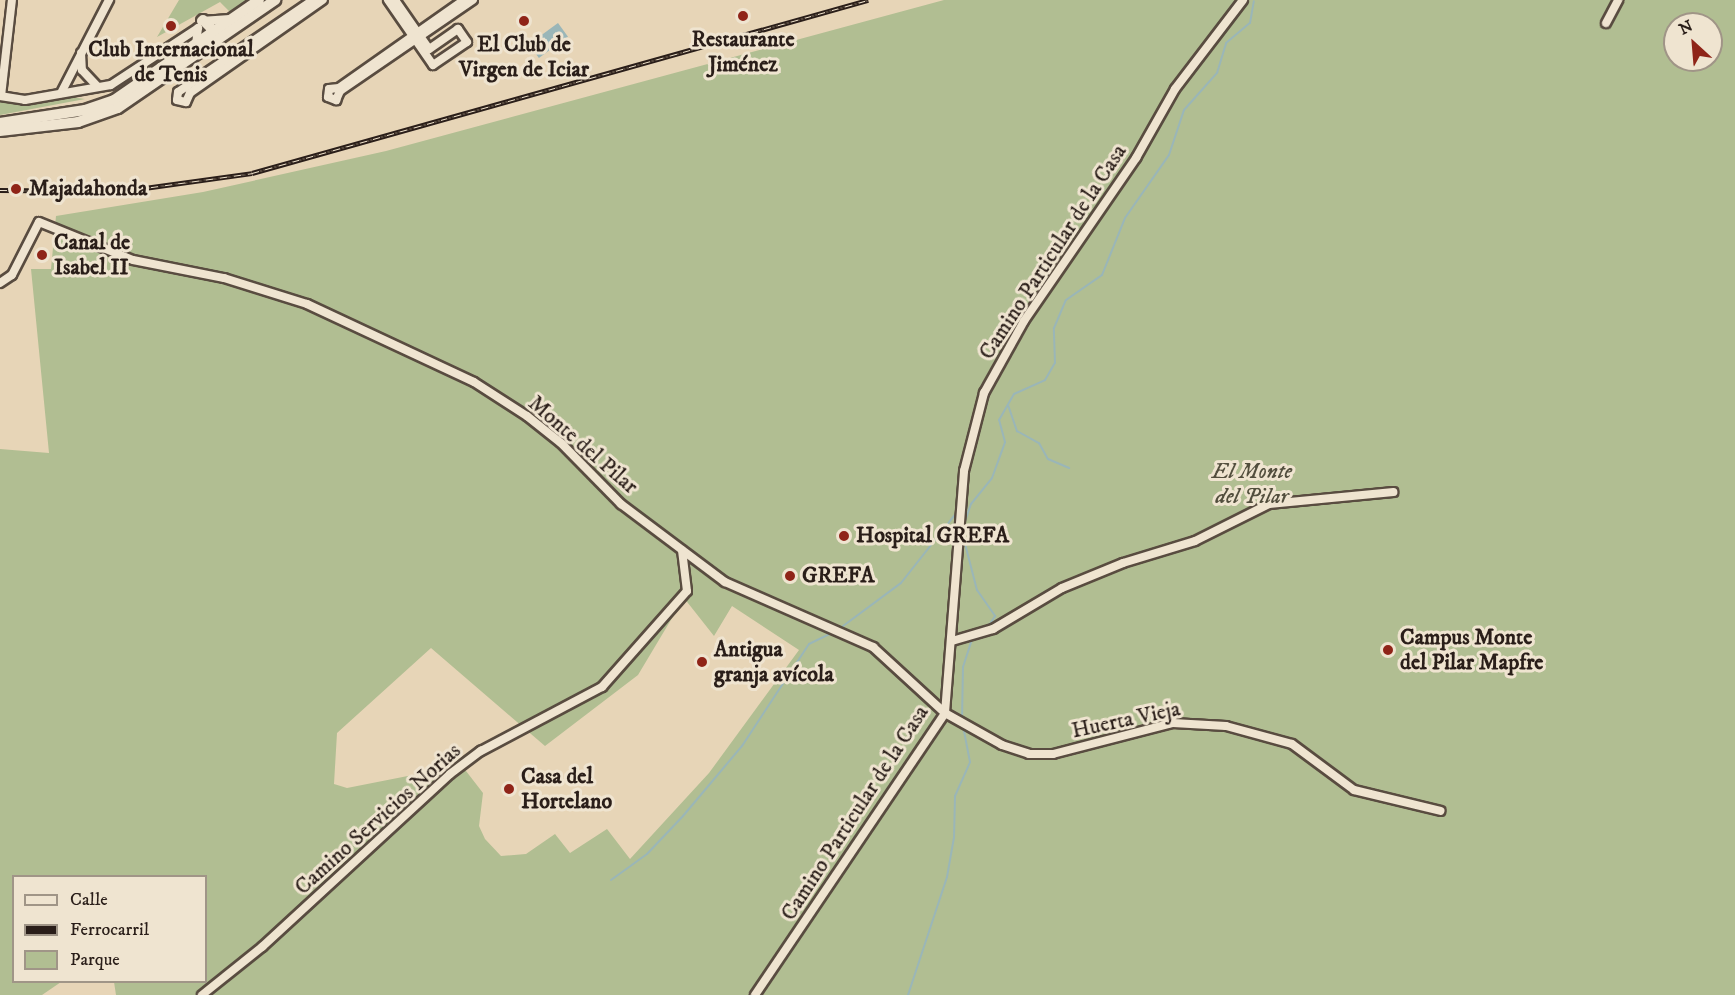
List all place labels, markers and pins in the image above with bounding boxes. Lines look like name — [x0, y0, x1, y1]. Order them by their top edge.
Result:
marker: Restaurante Jiménez — [736, 9, 750, 23]
marker: El Club de Virgen de Iciar — [517, 14, 531, 28]
marker: Club Internacional de Tenis — [164, 19, 178, 33]
place label: Restaurante Jiménez — [691, 26, 795, 78]
place label: El Club de Virgen de Iciar — [459, 31, 589, 82]
place label: Club Internacional de Tenis — [88, 36, 254, 88]
place label: Majadahonda — [29, 176, 147, 202]
marker: Majadahonda — [7, 180, 25, 198]
place label: Canal de Isabel II — [54, 229, 130, 280]
marker: Canal de Isabel II — [35, 248, 49, 262]
place label: Hospital GREFA — [856, 523, 1009, 549]
marker: Hospital GREFA — [837, 529, 851, 543]
place label: GREFA — [802, 563, 874, 589]
marker: GREFA — [783, 569, 797, 583]
place label: Campus Monte del Pilar Mapfre — [1400, 624, 1543, 676]
place label: Antigua granja avícola — [714, 636, 834, 688]
marker: Campus Monte del Pilar Mapfre — [1381, 643, 1395, 657]
marker: Antigua granja avícola — [695, 655, 709, 669]
place label: Casa del Hortelano — [521, 763, 612, 814]
marker: Casa del Hortelano — [502, 782, 516, 796]

